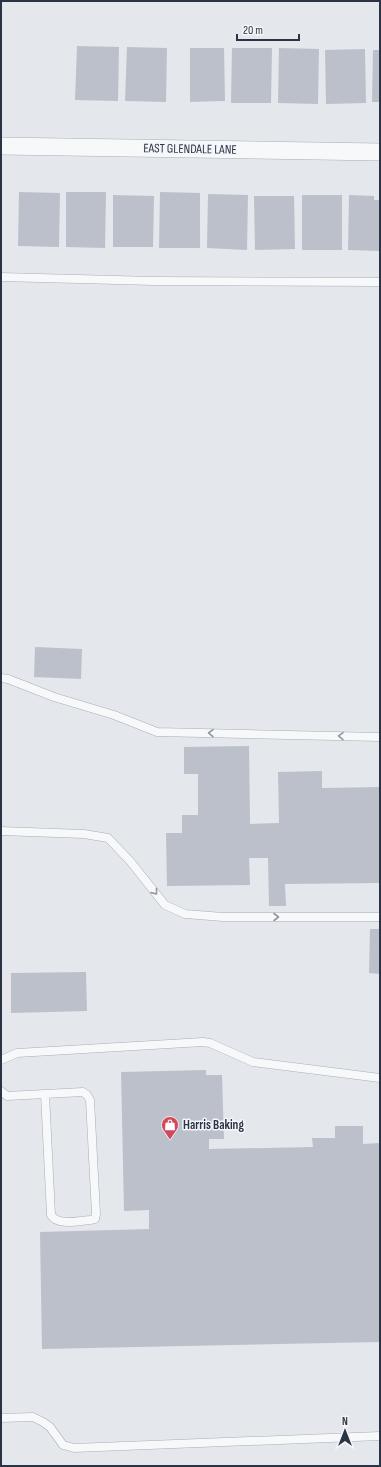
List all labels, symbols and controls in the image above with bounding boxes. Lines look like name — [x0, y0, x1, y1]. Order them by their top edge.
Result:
scale bar — [237, 16, 299, 42]
text: 20 m — [243, 23, 263, 38]
street label: EAST GLENDALE LANE — [143, 140, 237, 158]
one-way arrow — [208, 729, 214, 737]
one-way arrow — [338, 732, 344, 740]
one-way arrow — [150, 887, 157, 894]
one-way arrow — [273, 913, 279, 921]
shop icon: Harris Baking — [160, 1115, 180, 1140]
place label: Harris Baking — [183, 1117, 244, 1133]
north arrow — [325, 1411, 365, 1451]
text: N — [342, 1415, 348, 1428]

